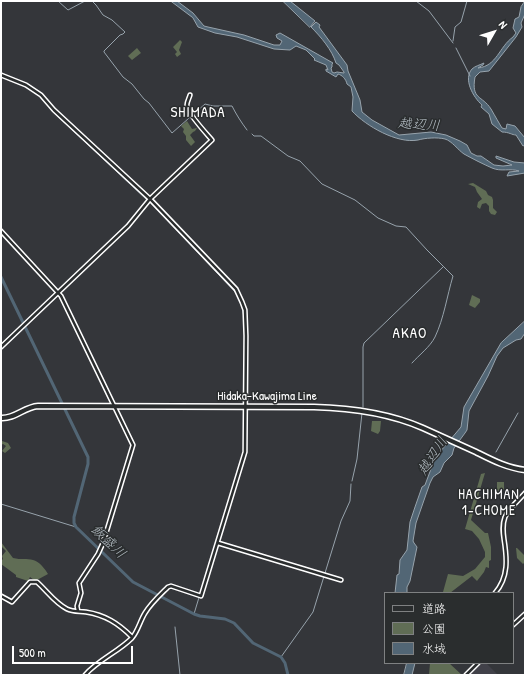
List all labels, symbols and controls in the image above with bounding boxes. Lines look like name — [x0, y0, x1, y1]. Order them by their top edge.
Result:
north arrow — [474, 12, 514, 52]
text: N — [496, 18, 511, 31]
district label: SHIMADA — [170, 104, 226, 122]
water label: 越辺川 — [397, 115, 441, 135]
district label: AKAO — [393, 325, 427, 343]
street label: Hidaka-Kawajima Line — [217, 389, 317, 405]
water label: 越辺川 — [415, 434, 451, 478]
district label: HACHIMAN 1-CHOME — [458, 487, 520, 520]
water label: 飯盛川 — [87, 521, 129, 563]
legend — [384, 592, 514, 664]
text: 道路 — [422, 600, 446, 617]
text: 公園 — [422, 620, 446, 637]
scale bar — [14, 638, 135, 664]
text: 水域 — [422, 640, 446, 657]
text: 500 m — [19, 644, 46, 661]

